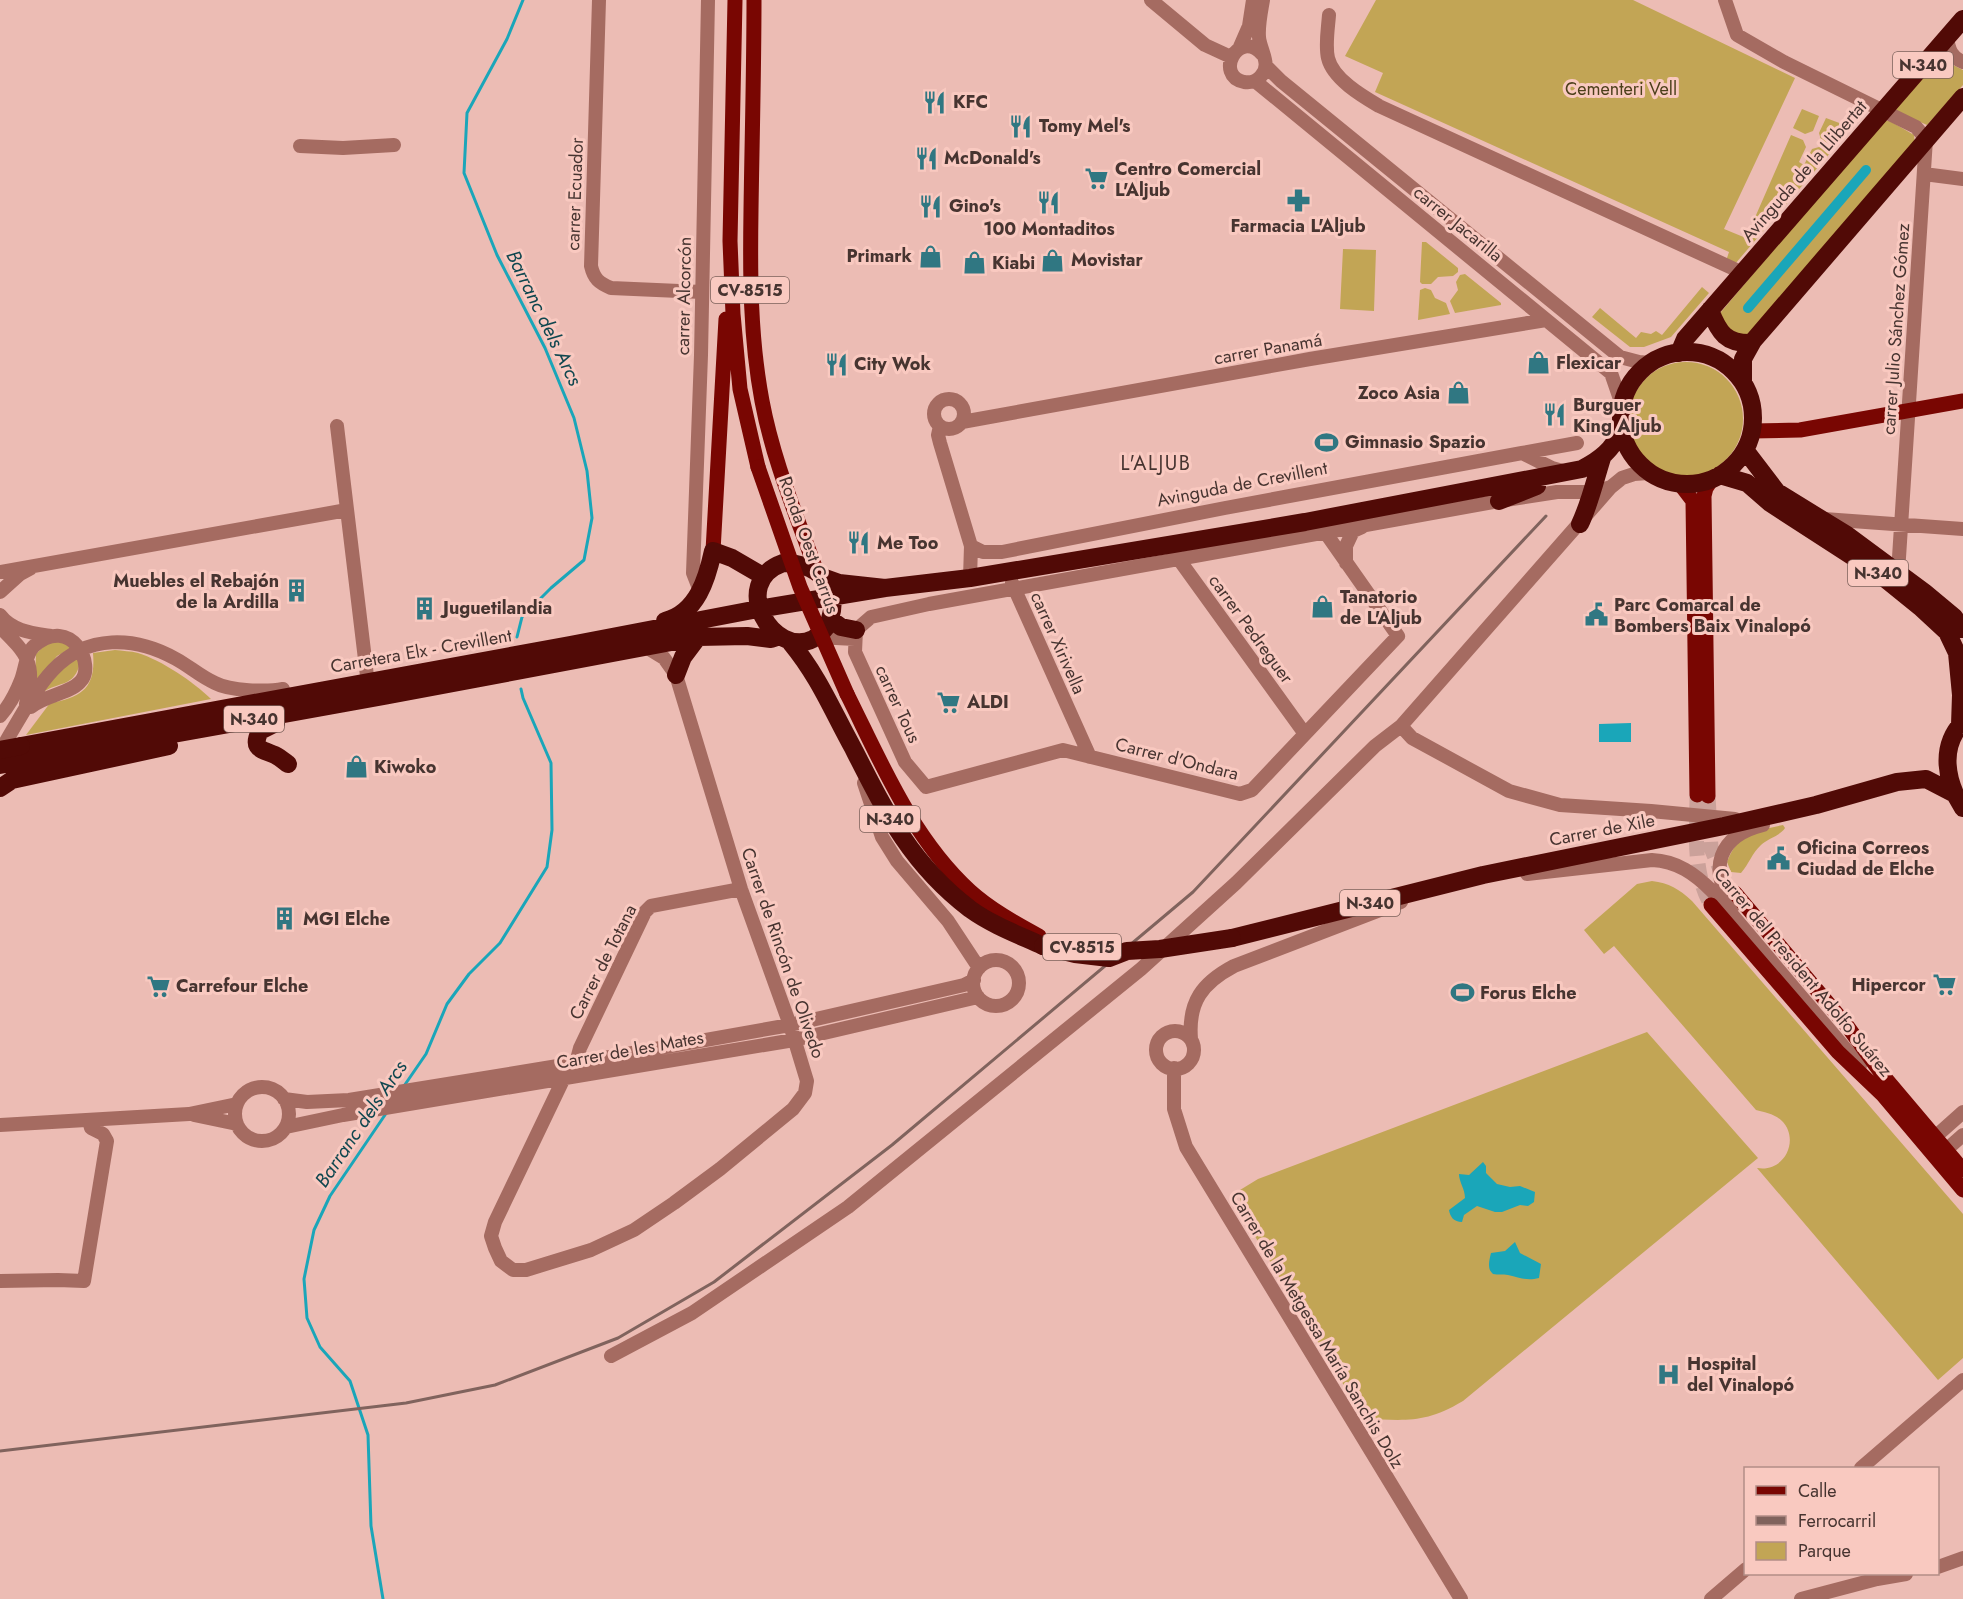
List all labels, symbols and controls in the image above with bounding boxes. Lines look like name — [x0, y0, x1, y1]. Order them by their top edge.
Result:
road number: N-340 — [1893, 52, 1953, 78]
park label: Cementeri Vell — [1565, 76, 1677, 102]
restaurant icon: KFC — [922, 89, 948, 115]
place label: KFC — [953, 89, 988, 115]
street label: Avinguda de la Llibertat — [1735, 94, 1873, 247]
restaurant icon: Tomy Mel's — [1008, 113, 1034, 139]
place label: Tomy Mel's — [1039, 113, 1131, 139]
street label: carrer Ecuador — [560, 136, 590, 251]
restaurant icon: McDonald's — [913, 145, 939, 171]
place label: McDonald's — [944, 145, 1041, 171]
place label: Centro Comercial L'Aljub — [1115, 156, 1261, 203]
supermarket icon: Centro Comercial L'Aljub — [1084, 166, 1110, 192]
street label: carrer Jacarilla — [1408, 180, 1508, 268]
pharmacy icon: Farmacia L'Aljub — [1285, 187, 1311, 213]
restaurant icon: 100 Montaditos — [1036, 190, 1062, 216]
restaurant icon: Gino's — [918, 193, 944, 219]
place label: Gino's — [949, 193, 1001, 219]
place label: Farmacia L'Aljub — [1230, 213, 1366, 239]
place label: 100 Montaditos — [983, 216, 1115, 242]
street label: carrer Julio Sánchez Gómez — [1876, 222, 1916, 436]
street label: carrer Alcorcón — [670, 237, 698, 355]
place label: Primark — [847, 243, 913, 269]
shop icon: Primark — [917, 243, 943, 269]
water label: Barranc dels Arcs — [499, 245, 589, 391]
shop icon: Movistar — [1040, 247, 1066, 273]
place label: Movistar — [1071, 247, 1143, 273]
shop icon: Kiabi — [961, 250, 987, 276]
place label: Kiabi — [992, 250, 1035, 276]
road number: CV-8515 — [711, 277, 789, 303]
street label: carrer Panamá — [1212, 327, 1324, 371]
shop icon: Flexicar — [1525, 350, 1551, 376]
place label: Flexicar — [1556, 350, 1622, 376]
restaurant icon: City Wok — [823, 351, 849, 377]
place label: City Wok — [854, 351, 931, 377]
place label: Zoco Asia — [1358, 380, 1440, 406]
shop icon: Zoco Asia — [1445, 380, 1471, 406]
place label: Burguer King Aljub — [1573, 392, 1662, 439]
restaurant icon: Burguer King Aljub — [1542, 402, 1568, 428]
sports icon: Gimnasio Spazio — [1314, 429, 1340, 455]
place label: Gimnasio Spazio — [1345, 429, 1486, 455]
district label: L'ALJUB — [1120, 449, 1192, 478]
street label: Avinguda de Crevillent — [1155, 455, 1330, 513]
street label: Ronda Oest Carrús — [772, 473, 846, 617]
restaurant icon: Me Too — [846, 530, 872, 556]
place label: Me Too — [877, 530, 939, 556]
road number: N-340 — [1848, 560, 1908, 586]
place label: Muebles el Rebajón de la Ardilla — [113, 568, 279, 615]
street label: carrer Pedreguer — [1202, 569, 1300, 690]
building icon: Muebles el Rebajón de la Ardilla — [284, 578, 310, 604]
place label: Tanatorio de L'Aljub — [1340, 584, 1422, 631]
street label: carrer Xirivella — [1024, 588, 1092, 698]
place label: Parc Comarcal de Bombers Baix Vinalopó — [1614, 592, 1811, 639]
shop icon: Tanatorio de L'Aljub — [1309, 594, 1335, 620]
building icon: Juguetilandia — [412, 595, 438, 621]
place label: Juguetilandia — [440, 595, 552, 621]
public building icon: Parc Comarcal de Bombers Baix Vinalopó — [1583, 602, 1609, 628]
street label: Carretera Elx - Crevillent — [328, 622, 514, 680]
street label: carrer Tous — [869, 661, 927, 747]
supermarket icon: ALDI — [936, 689, 962, 715]
place label: ALDI — [966, 689, 1009, 715]
road number: N-340 — [224, 706, 284, 732]
street label: Carrer d'Ondara — [1113, 731, 1241, 787]
shop icon: Kiwoko — [343, 754, 369, 780]
place label: Kiwoko — [374, 754, 437, 780]
road number: N-340 — [860, 806, 920, 832]
street label: Carrer de Xile — [1547, 807, 1657, 853]
place label: Oficina Correos Ciudad de Elche — [1797, 835, 1934, 882]
street label: Carrer de Rincón de Olivedo — [735, 844, 831, 1062]
public building icon: Oficina Correos Ciudad de Elche — [1766, 845, 1792, 871]
street label: Carrer del President Adolfo Suárez — [1708, 862, 1899, 1083]
road number: N-340 — [1340, 890, 1400, 916]
street label: Carrer de Totana — [563, 900, 643, 1024]
building icon: MGI Elche — [272, 906, 298, 932]
place label: MGI Elche — [303, 906, 390, 932]
road number: CV-8515 — [1043, 934, 1121, 960]
place label: Hipercor — [1851, 972, 1927, 998]
supermarket icon: Hipercor — [1931, 972, 1957, 998]
supermarket icon: Carrefour Elche — [145, 973, 171, 999]
place label: Carrefour Elche — [176, 973, 308, 999]
sports icon: Forus Elche — [1449, 980, 1475, 1006]
place label: Forus Elche — [1480, 980, 1577, 1006]
street label: Carrer de les Mates — [554, 1024, 706, 1076]
water label: Barranc dels Arcs — [308, 1055, 414, 1193]
street label: Carrer de la Metgessa María Sanchis Dolz — [1224, 1186, 1411, 1474]
place label: Hospital del Vinalopó — [1687, 1351, 1795, 1398]
hospital icon: Hospital del Vinalopó — [1656, 1361, 1682, 1387]
legend — [1744, 1467, 1939, 1575]
text: Calle — [1798, 1478, 1837, 1504]
text: Ferrocarril — [1798, 1508, 1876, 1534]
text: Parque — [1798, 1538, 1851, 1564]

